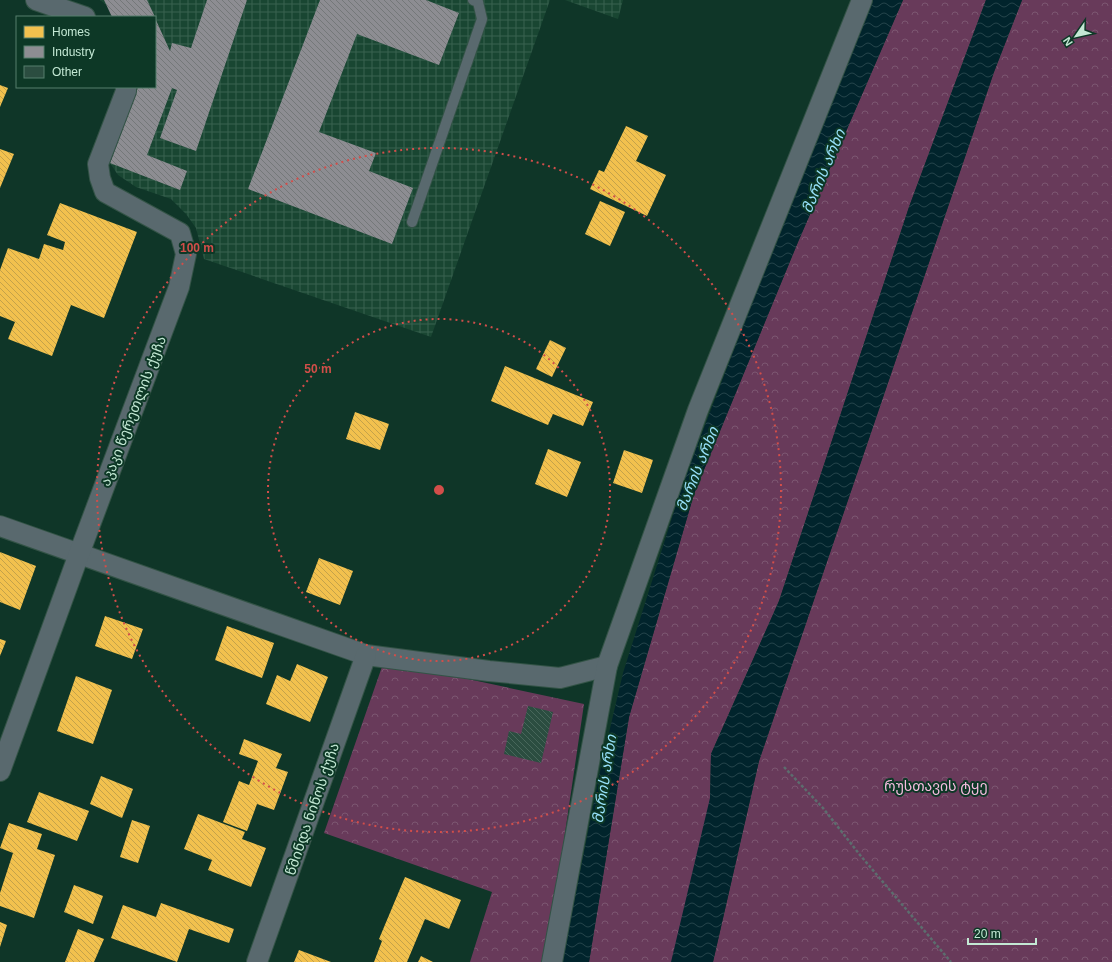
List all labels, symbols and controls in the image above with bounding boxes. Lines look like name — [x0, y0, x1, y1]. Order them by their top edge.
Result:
legend — [16, 16, 156, 88]
north arrow — [1056, 16, 1096, 56]
text: Homes — [52, 25, 90, 39]
text: N — [1060, 35, 1075, 48]
text: Industry — [52, 45, 95, 59]
text: Other — [52, 65, 82, 79]
water label: მარის არხი — [798, 125, 849, 215]
text: 100 m — [180, 241, 214, 255]
street label: აკაკი წერეთლის ქუჩა — [97, 334, 170, 489]
text: 50 m — [304, 362, 332, 376]
water label: მარის არხი — [672, 423, 722, 514]
centre of rings — [432, 483, 446, 497]
water label: მარის არხი — [589, 732, 620, 824]
street label: წმინდა ნინოს ქუჩა — [282, 741, 343, 877]
park label: რუსთავის ტყე — [884, 778, 988, 795]
scale bar — [968, 920, 1036, 946]
text: 20 m — [974, 927, 1001, 941]

